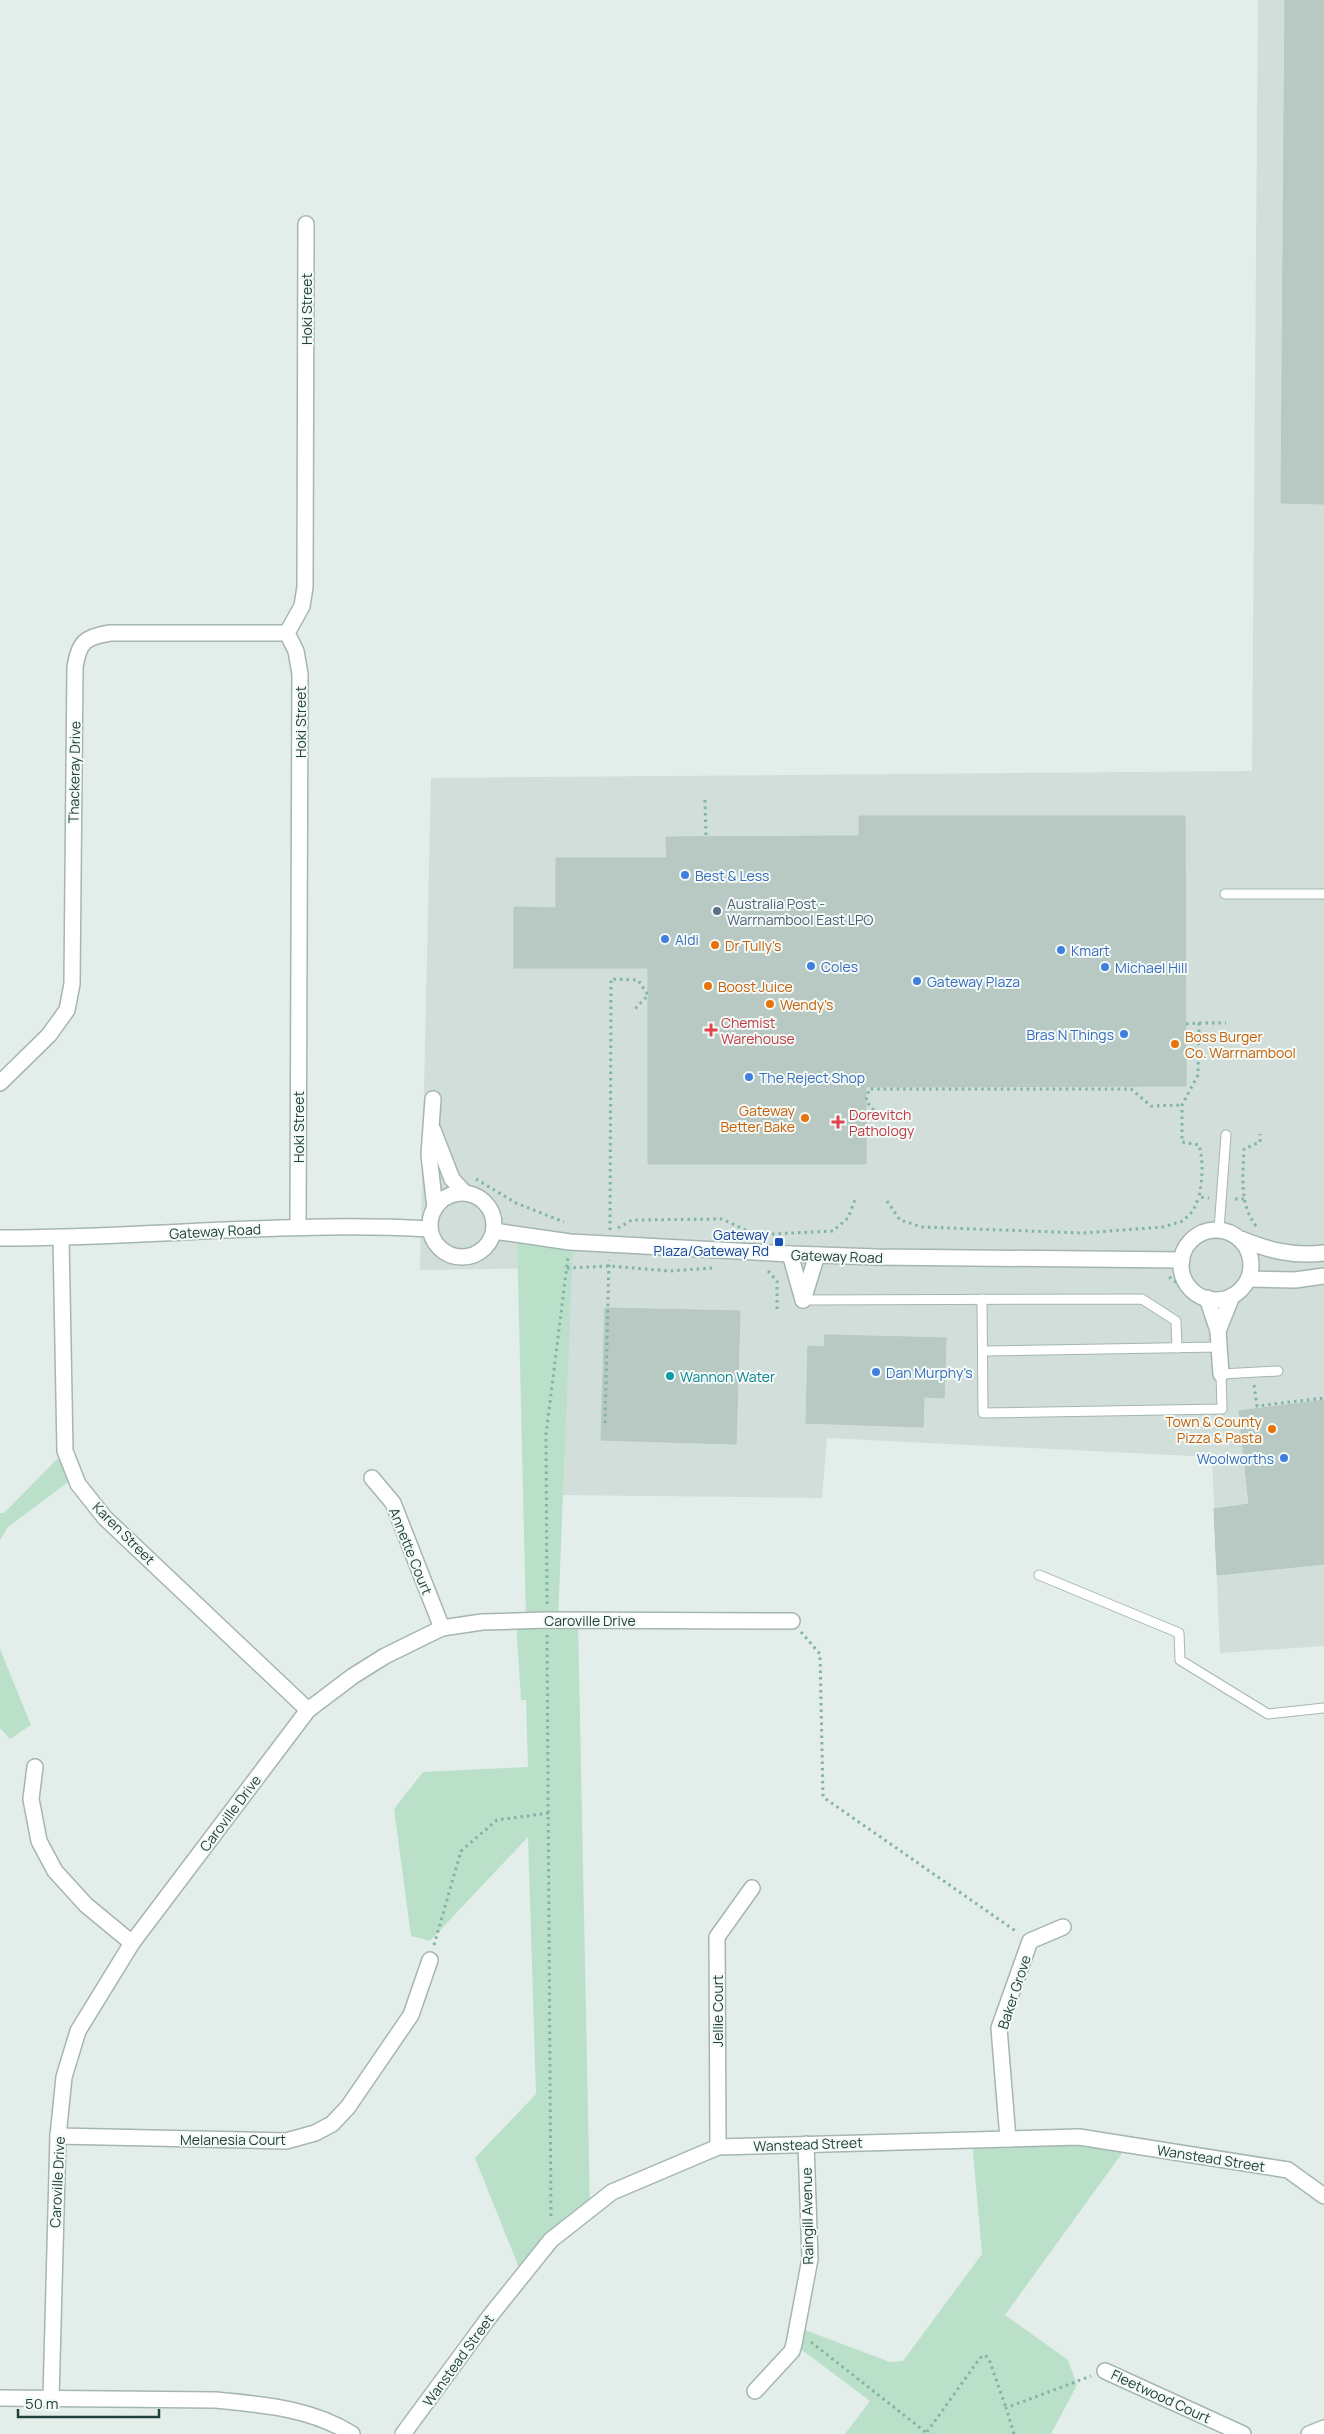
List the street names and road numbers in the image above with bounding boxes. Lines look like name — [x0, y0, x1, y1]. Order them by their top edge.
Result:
street label: Hoki Street — [297, 273, 316, 345]
street label: Hoki Street — [291, 686, 310, 758]
street label: Thackeray Drive — [64, 721, 84, 823]
street label: Hoki Street — [289, 1091, 308, 1163]
street label: Gateway Road — [169, 1219, 261, 1243]
street label: Gateway Road — [791, 1245, 883, 1267]
street label: Karen Street — [89, 1498, 160, 1569]
street label: Annette Court — [385, 1505, 437, 1598]
street label: Caroville Drive — [544, 1611, 636, 1630]
street label: Caroville Drive — [195, 1771, 265, 1855]
street label: Baker Grove — [993, 1952, 1035, 2032]
street label: Jellie Court — [708, 1974, 727, 2047]
street label: Melanesia Court — [180, 2130, 286, 2149]
street label: Wanstead Street — [753, 2133, 863, 2155]
street label: Caroville Drive — [45, 2136, 69, 2228]
street label: Wanstead Street — [1156, 2140, 1267, 2176]
street label: Raingill Avenue — [797, 2167, 817, 2265]
street label: Wanstead Street — [418, 2310, 498, 2410]
street label: Fleetwood Court — [1108, 2365, 1214, 2428]

